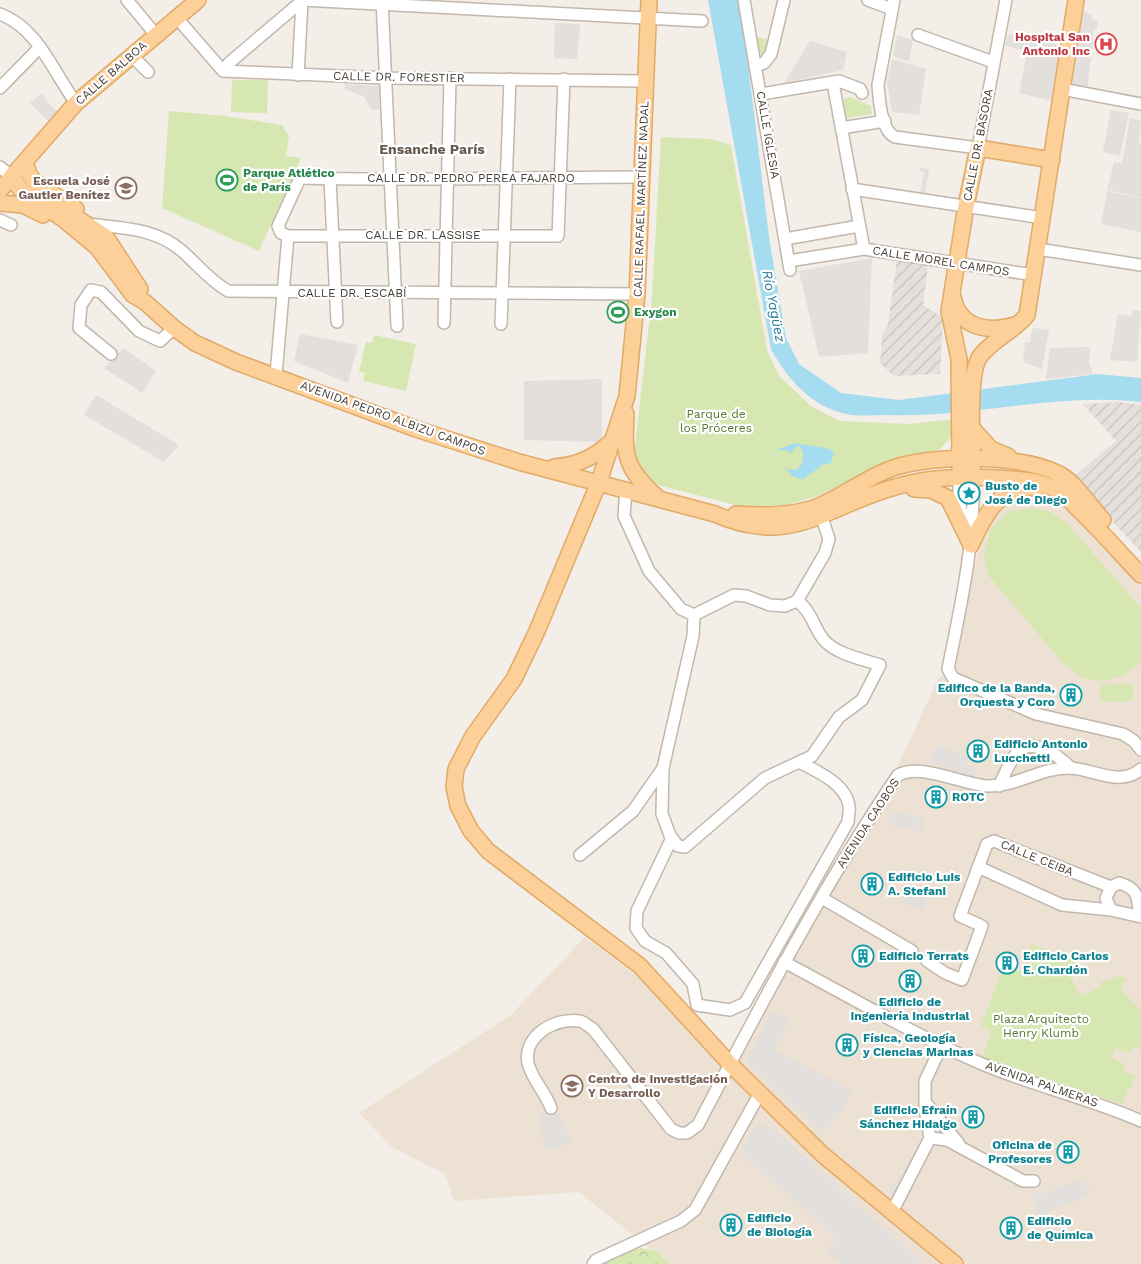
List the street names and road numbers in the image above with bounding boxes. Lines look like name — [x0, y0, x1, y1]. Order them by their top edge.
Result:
street label: CALLE BALBOA — [73, 38, 149, 108]
street label: CALLE DR. FORESTIER — [333, 69, 465, 85]
street label: CALLE DR. BASORA — [960, 87, 996, 202]
street label: CALLE IGLESIA — [753, 90, 783, 180]
street label: CALLE RAFAEL MARTÍNEZ NADAL — [631, 101, 651, 297]
street label: CALLE DR. PEDRO PEREA FAJARDO — [367, 171, 575, 185]
street label: CALLE DR. LASSISE — [365, 228, 481, 242]
street label: CALLE MOREL CAMPOS — [872, 243, 1010, 279]
street label: CALLE DR. ESCABÍ — [297, 286, 407, 300]
street label: AVENIDA PEDRO ALBIZU CAMPOS — [298, 378, 488, 458]
street label: AVENIDA CAOBOS — [834, 775, 902, 871]
street label: CALLE CEIBA — [999, 837, 1076, 879]
street label: AVENIDA PALMERAS — [984, 1058, 1100, 1110]

